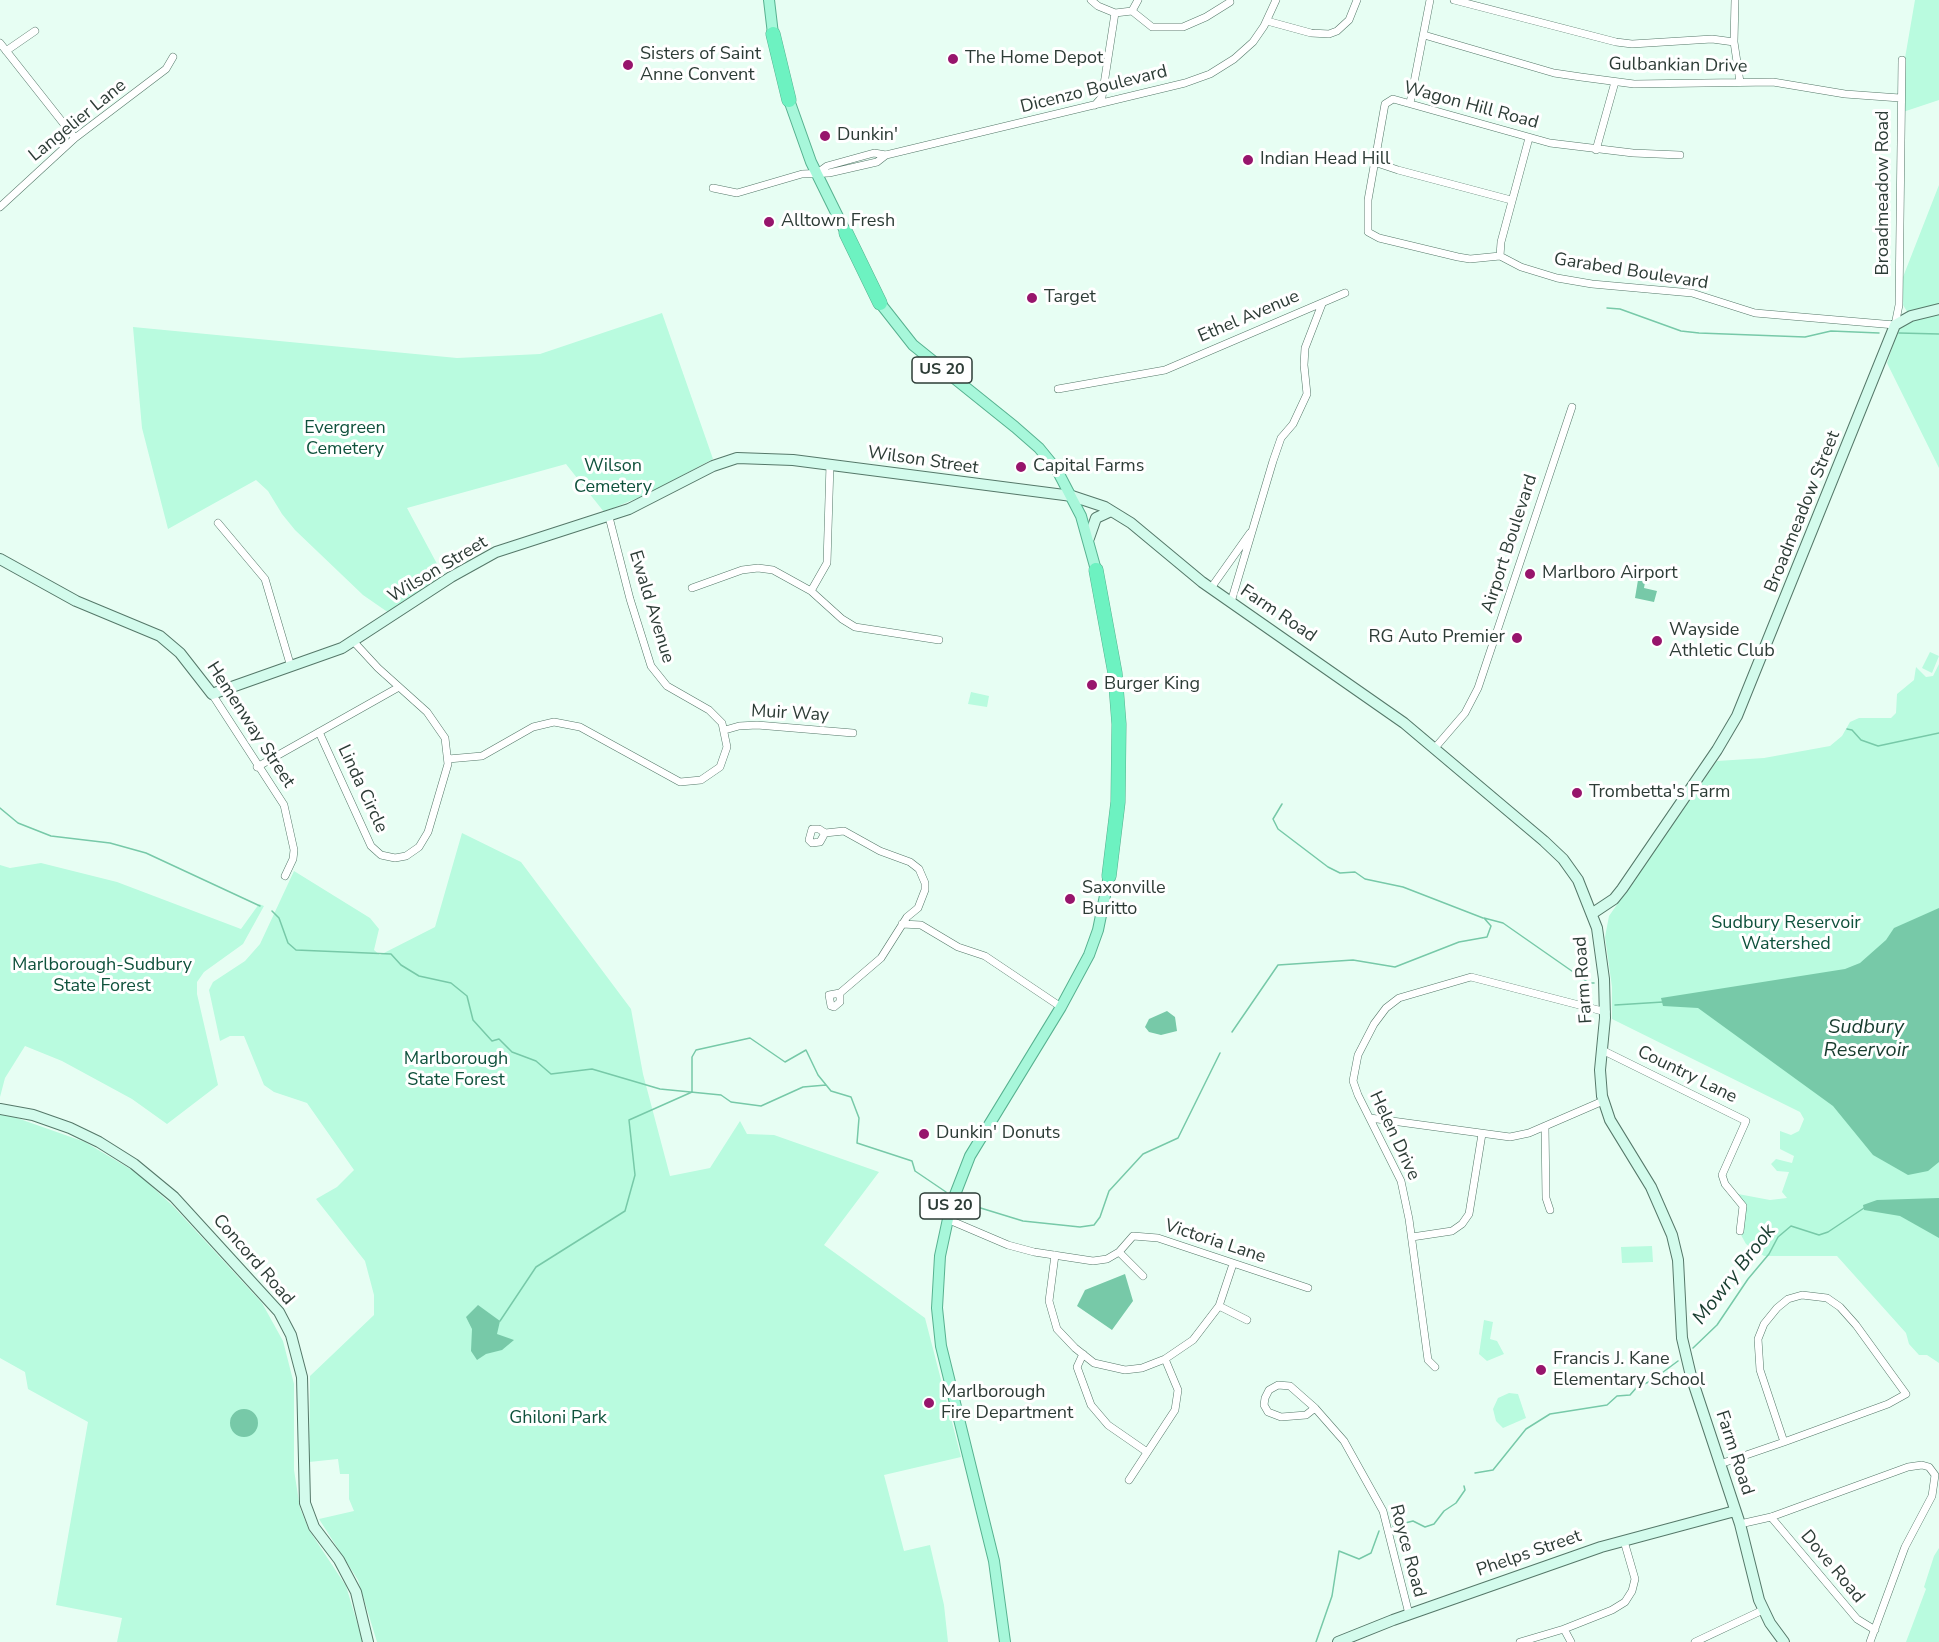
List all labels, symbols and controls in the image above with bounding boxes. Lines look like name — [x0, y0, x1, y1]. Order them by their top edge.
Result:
place label: Sisters of Saint Anne Convent — [640, 44, 761, 86]
place label: The Home Depot — [965, 48, 1103, 70]
marker: The Home Depot — [946, 52, 960, 66]
street label: Gulbankian Drive — [1608, 54, 1748, 78]
marker: Sisters of Saint Anne Convent — [621, 58, 635, 72]
street label: Dicenzo Boulevard — [1018, 61, 1170, 119]
street label: Langelier Lane — [25, 75, 131, 167]
street label: Wagon Hill Road — [1401, 78, 1541, 134]
street label: Broadmeadow Road — [1873, 110, 1895, 276]
place label: Dunkin' — [837, 125, 898, 147]
marker: Dunkin' — [818, 129, 832, 143]
place label: Indian Head Hill — [1260, 149, 1390, 171]
marker: Indian Head Hill — [1241, 153, 1255, 167]
place label: Alltown Fresh — [781, 211, 895, 233]
marker: Alltown Fresh — [762, 215, 776, 229]
street label: Garabed Boulevard — [1552, 249, 1710, 295]
street label: Ethel Avenue — [1195, 286, 1303, 348]
place label: Target — [1044, 287, 1096, 309]
marker: Target — [1025, 291, 1039, 305]
road number: US 20 — [912, 357, 972, 383]
park label: Evergreen Cemetery — [304, 418, 386, 460]
street label: Broadmeadow Street — [1761, 428, 1845, 596]
street label: Wilson Street — [866, 443, 980, 479]
park label: Wilson Cemetery — [574, 456, 652, 498]
place label: Capital Farms — [1033, 456, 1144, 478]
marker: Capital Farms — [1014, 460, 1028, 474]
street label: Airport Boulevard — [1477, 472, 1543, 616]
street label: Wilson Street — [384, 532, 492, 608]
street label: Ewald Avenue — [624, 548, 678, 666]
place label: Marlboro Airport — [1542, 563, 1678, 585]
marker: Marlboro Airport — [1523, 567, 1537, 581]
street label: Farm Road — [1236, 581, 1320, 647]
place label: Wayside Athletic Club — [1669, 620, 1775, 662]
place label: RG Auto Premier — [1369, 627, 1505, 649]
marker: RG Auto Premier — [1510, 631, 1524, 645]
marker: Wayside Athletic Club — [1650, 634, 1664, 648]
street label: Hemenway Street — [201, 658, 299, 792]
place label: Burger King — [1104, 674, 1200, 696]
marker: Burger King — [1085, 678, 1099, 692]
street label: Muir Way — [750, 701, 830, 727]
street label: Linda Circle — [332, 742, 392, 836]
place label: Trombetta's Farm — [1589, 782, 1730, 804]
marker: Trombetta's Farm — [1570, 786, 1584, 800]
place label: Saxonville Buritto — [1082, 878, 1166, 920]
marker: Saxonville Buritto — [1063, 892, 1077, 906]
park label: Sudbury Reservoir Watershed — [1711, 913, 1861, 956]
street label: Farm Road — [1570, 936, 1598, 1024]
park label: Marlborough-Sudbury State Forest — [12, 955, 192, 998]
water label: Sudbury Reservoir — [1824, 1016, 1908, 1063]
street label: Country Lane — [1634, 1042, 1740, 1108]
park label: Marlborough State Forest — [404, 1049, 508, 1092]
street label: Helen Drive — [1364, 1088, 1424, 1184]
place label: Dunkin' Donuts — [936, 1123, 1060, 1145]
marker: Dunkin' Donuts — [917, 1127, 931, 1141]
road number: US 20 — [920, 1193, 980, 1219]
street label: Concord Road — [208, 1210, 298, 1310]
street label: Victoria Lane — [1162, 1215, 1268, 1269]
water label: Mowry Brook — [1688, 1220, 1782, 1330]
place label: Francis J. Kane Elementary School — [1553, 1349, 1705, 1392]
marker: Francis J. Kane Elementary School — [1534, 1363, 1548, 1377]
place label: Marlborough Fire Department — [941, 1382, 1073, 1424]
marker: Marlborough Fire Department — [922, 1396, 936, 1410]
park label: Ghiloni Park — [509, 1408, 607, 1430]
street label: Farm Road — [1710, 1408, 1758, 1498]
street label: Royce Road — [1384, 1502, 1430, 1600]
street label: Phelps Street — [1474, 1526, 1584, 1582]
street label: Dove Road — [1795, 1526, 1869, 1608]

